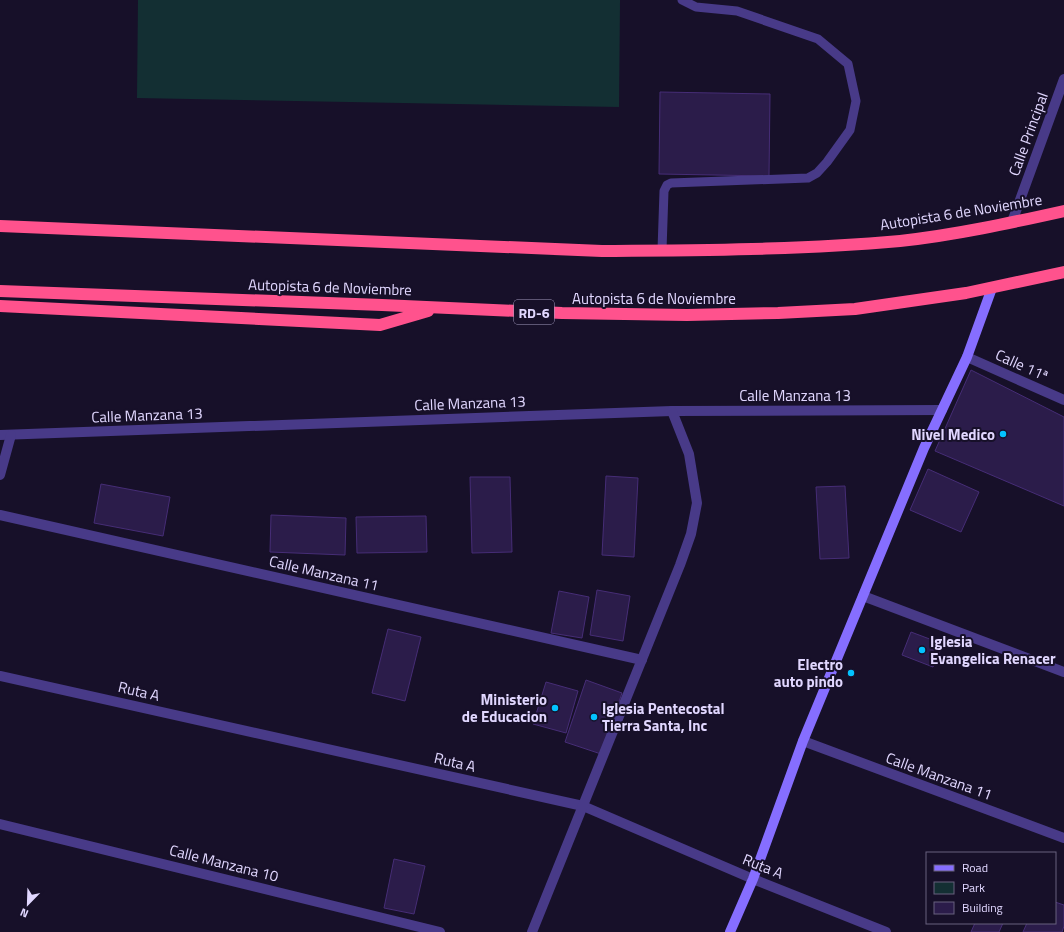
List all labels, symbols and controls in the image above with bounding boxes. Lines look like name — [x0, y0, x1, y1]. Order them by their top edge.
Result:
street label: Calle Principal — [1002, 89, 1054, 179]
street label: Autopista 6 de Noviembre — [878, 188, 1044, 236]
street label: Autopista 6 de Noviembre — [248, 273, 412, 301]
street label: Autopista 6 de Noviembre — [572, 287, 736, 310]
road number: RD-6 — [514, 300, 554, 324]
street label: Calle 11ª — [992, 343, 1052, 387]
street label: Calle Manzana 13 — [739, 384, 851, 407]
street label: Calle Manzana 13 — [414, 390, 526, 416]
street label: Calle Manzana 13 — [91, 402, 203, 428]
place label: Nivel Medico — [911, 423, 995, 446]
marker: Nivel Medico — [998, 429, 1008, 439]
street label: Calle Manzana 11 — [267, 549, 381, 597]
place label: Iglesia Evangelica Renacer — [930, 630, 1056, 670]
marker: Iglesia Evangelica Renacer — [917, 645, 927, 655]
place label: Electro auto pindo — [774, 653, 843, 693]
marker: Electro auto pindo — [846, 668, 856, 678]
street label: Ruta A — [116, 675, 162, 707]
place label: Ministerio de Educacion — [462, 688, 547, 728]
place label: Iglesia Pentecostal Tierra Santa, Inc — [602, 697, 725, 737]
marker: Ministerio de Educacion — [550, 703, 560, 713]
marker: Iglesia Pentecostal Tierra Santa, Inc — [589, 712, 599, 722]
street label: Ruta A — [432, 746, 478, 778]
street label: Calle Manzana 11 — [883, 746, 995, 806]
street label: Calle Manzana 10 — [167, 838, 281, 888]
street label: Ruta A — [739, 847, 787, 885]
legend — [926, 852, 1056, 924]
text: Road — [962, 858, 988, 877]
text: Park — [962, 878, 985, 897]
north arrow — [8, 884, 48, 924]
text: Building — [962, 898, 1003, 917]
text: N — [17, 904, 31, 922]

